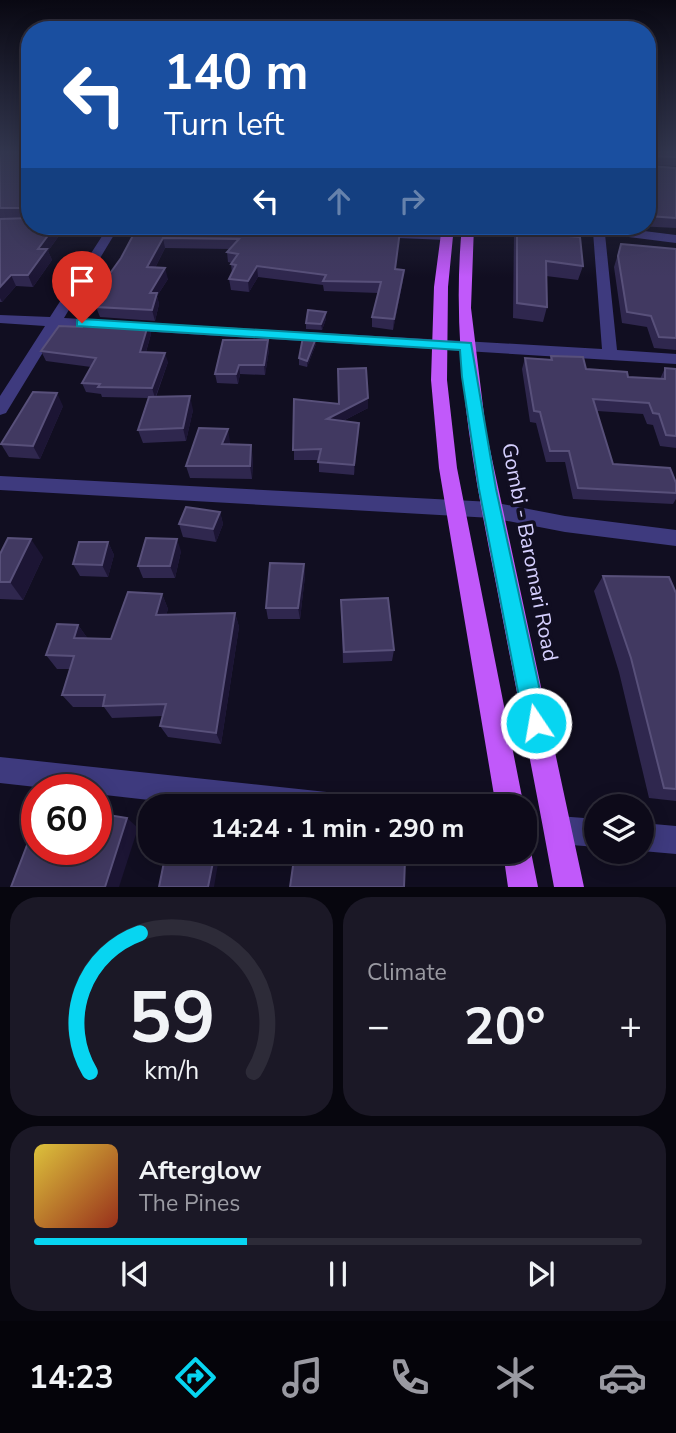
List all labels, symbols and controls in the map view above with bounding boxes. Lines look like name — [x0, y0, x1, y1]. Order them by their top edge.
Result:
text: 140 m — [164, 39, 308, 106]
icon: left — [49, 49, 140, 140]
text: Turn left — [164, 103, 284, 146]
icon: left — [247, 182, 285, 220]
icon: ahead — [320, 182, 358, 220]
icon: right — [393, 182, 431, 220]
pin — [52, 251, 112, 323]
icon: arrive — [63, 262, 101, 300]
street label: Gombi - Baromari Road — [495, 440, 565, 664]
position arrow — [499, 686, 573, 760]
speed limit sign: 60 — [21, 774, 112, 865]
map controls — [584, 794, 654, 864]
button: layers — [584, 794, 654, 864]
text: 14:24 · 1 min · 290 m — [211, 811, 464, 846]
text: Climate — [367, 957, 447, 988]
text: 59 — [128, 969, 215, 1069]
text: 20° — [463, 991, 546, 1062]
text: − — [367, 1001, 390, 1052]
text: + — [619, 1001, 642, 1052]
text: km/h — [144, 1054, 199, 1088]
text: Afterglow — [139, 1153, 262, 1188]
text: The Pines — [139, 1188, 240, 1219]
icon: previous — [116, 1255, 154, 1293]
icon: pause — [319, 1255, 357, 1293]
icon: next — [522, 1255, 560, 1293]
icon: directions — [171, 1353, 220, 1402]
icon: music — [278, 1353, 327, 1402]
icon: phone — [385, 1353, 434, 1402]
icon: climate — [491, 1353, 540, 1402]
icon: car — [598, 1353, 647, 1402]
text: 14:23 — [29, 1356, 114, 1399]

